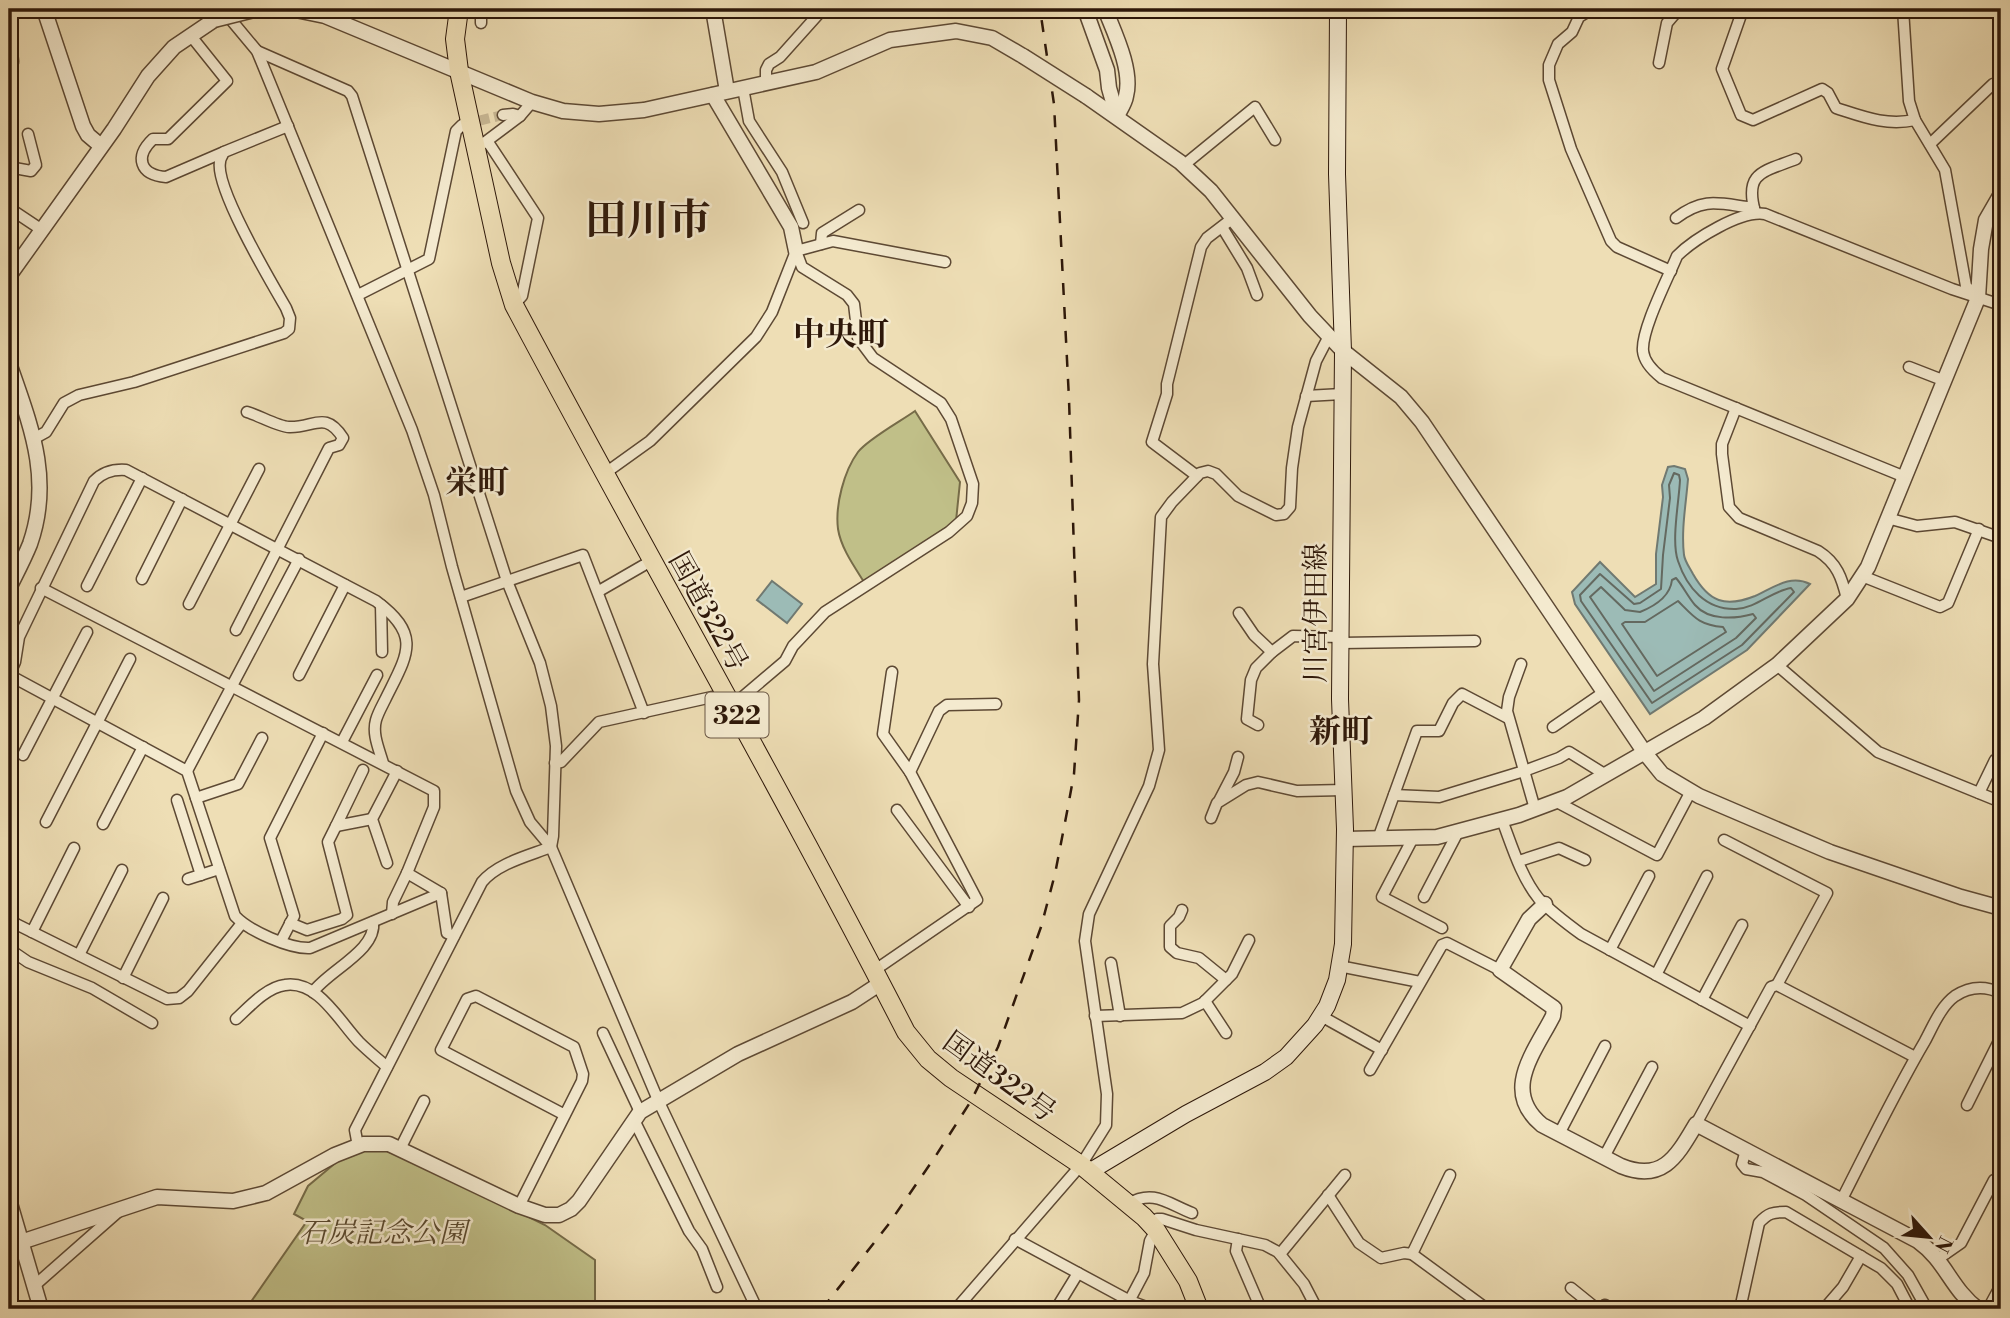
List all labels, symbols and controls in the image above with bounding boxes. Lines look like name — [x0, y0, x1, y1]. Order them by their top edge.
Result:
district label: 田川市 — [585, 195, 711, 248]
district label: 中央町 — [793, 315, 889, 355]
district label: 栄町 — [445, 463, 509, 503]
street label: 川宮伊田線 — [1299, 543, 1334, 683]
street label: 国道322号 — [661, 546, 755, 678]
road number: 322 — [706, 692, 768, 737]
district label: 新町 — [1309, 712, 1373, 752]
street label: 国道322号 — [936, 1024, 1063, 1130]
north arrow — [1895, 1202, 1965, 1272]
park label: 石炭記念公園 — [299, 1216, 471, 1251]
text: N — [1929, 1232, 1957, 1256]

